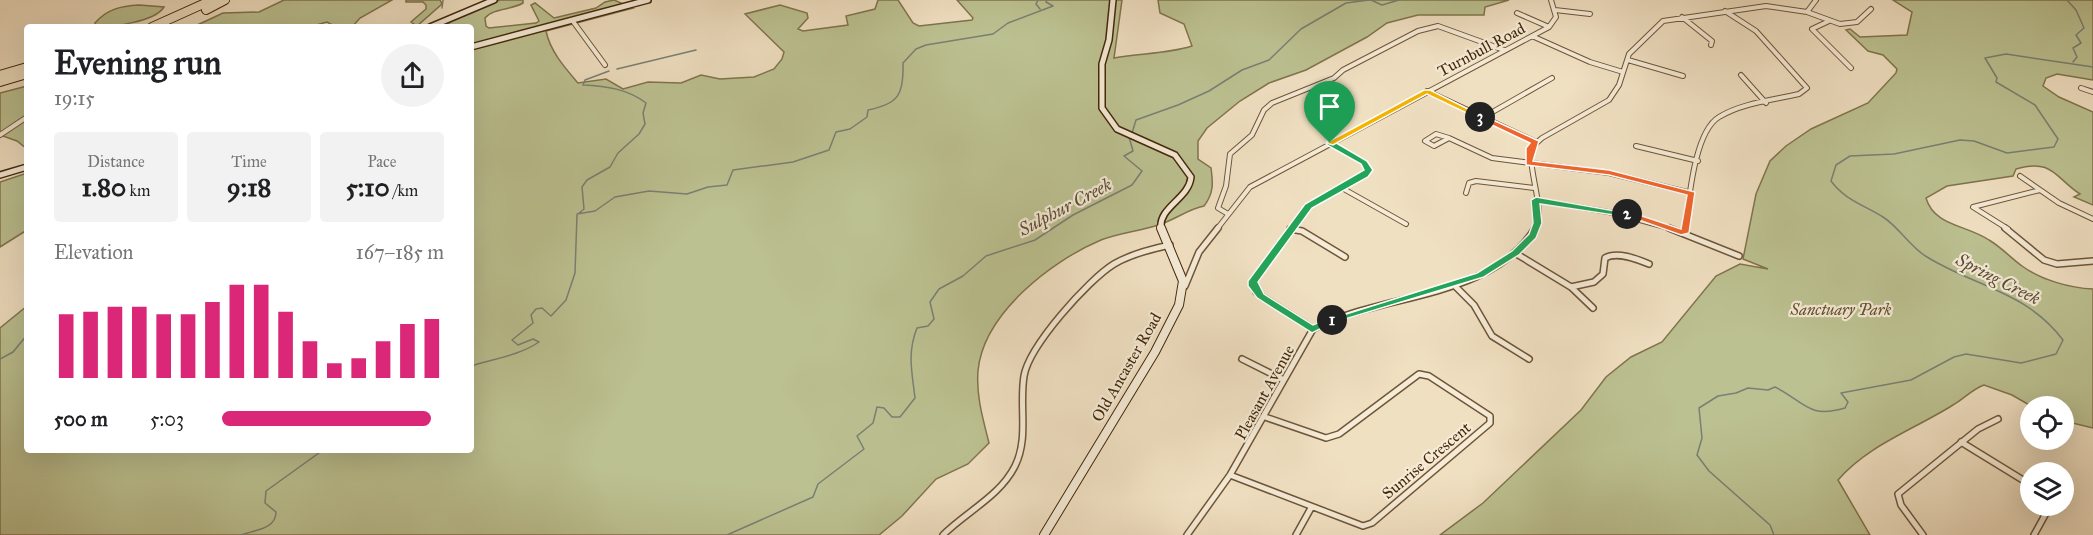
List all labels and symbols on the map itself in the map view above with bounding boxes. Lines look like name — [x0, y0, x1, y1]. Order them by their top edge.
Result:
street label: Turnbull Road — [1434, 18, 1528, 80]
pin — [1304, 81, 1355, 143]
pin: 3 — [1465, 102, 1495, 132]
water label: Sulphur Creek — [1014, 173, 1116, 242]
pin: 2 — [1612, 199, 1642, 229]
water label: Spring Creek — [1951, 248, 2044, 310]
park label: Sanctuary Park — [1790, 300, 1891, 319]
pin: 1 — [1317, 305, 1347, 335]
street label: Old Ancaster Road — [1088, 309, 1165, 425]
street label: Pleasant Avenue — [1231, 341, 1298, 443]
street label: Sunrise Crescent — [1378, 418, 1475, 503]

